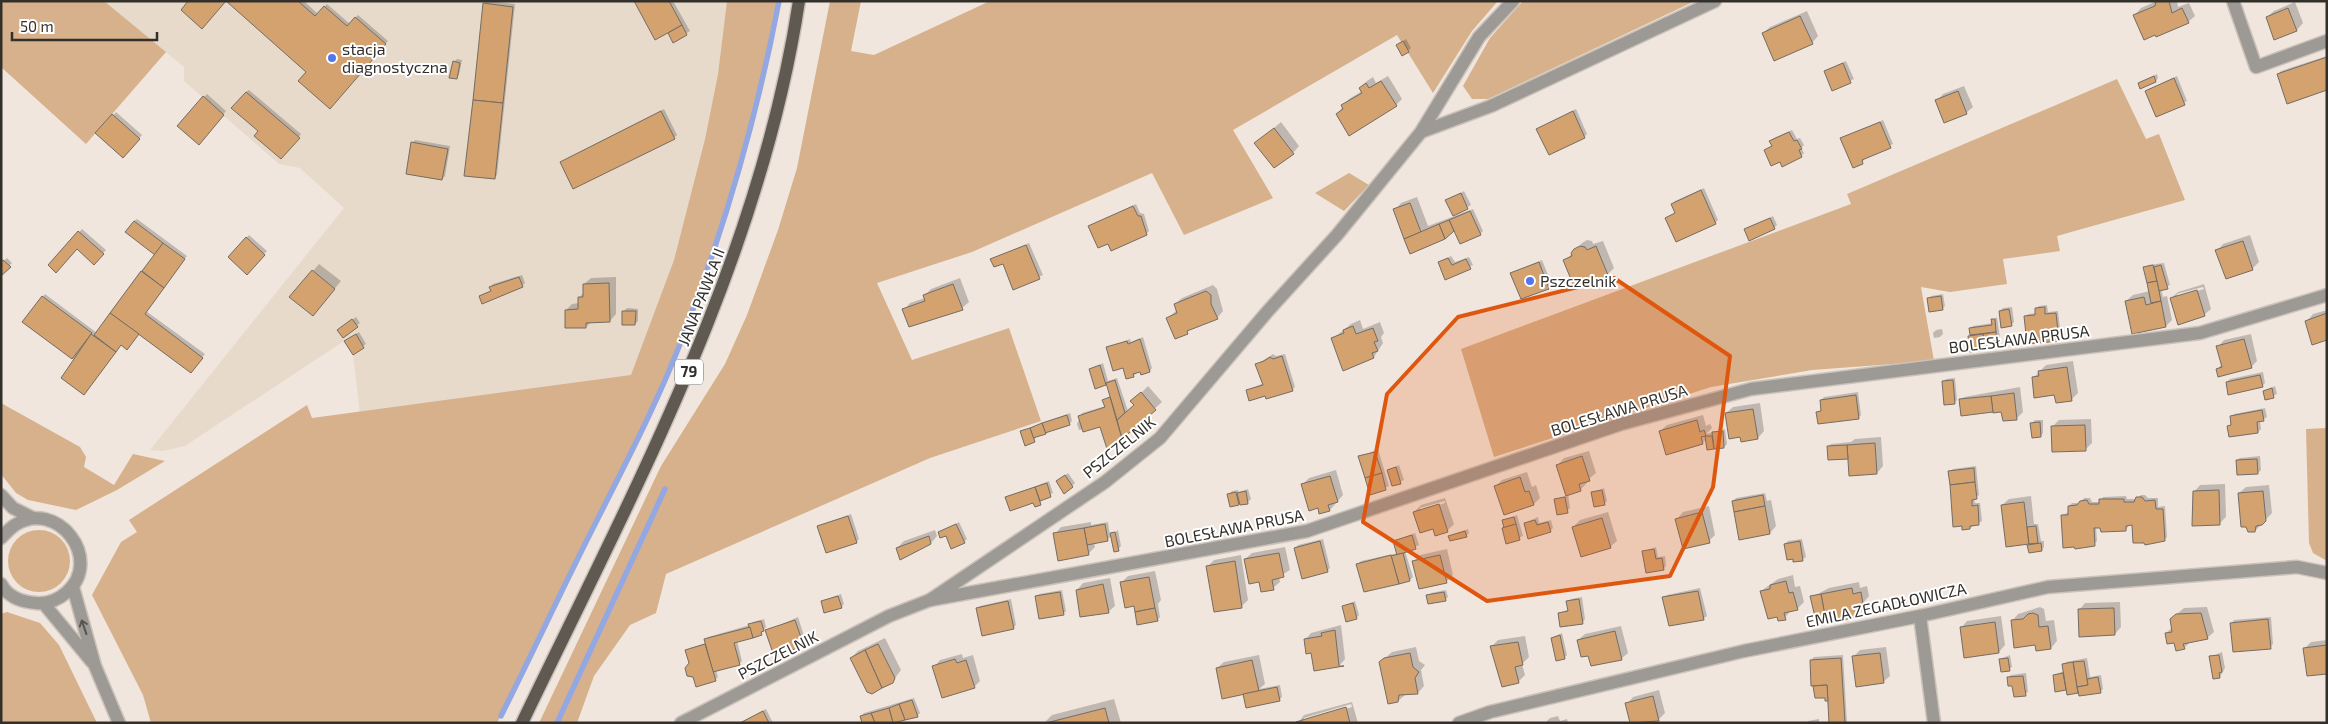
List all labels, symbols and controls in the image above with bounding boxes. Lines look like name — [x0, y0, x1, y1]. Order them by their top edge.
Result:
scale bar — [12, 10, 158, 42]
text: 50 m — [20, 17, 54, 35]
place label: stacja diagnostyczna — [342, 39, 448, 76]
marker: stacja diagnostyczna — [326, 52, 338, 64]
street label: JANA PAWŁA II — [673, 245, 728, 348]
place label: Pszczelnik — [1540, 271, 1616, 290]
marker: Pszczelnik — [1524, 275, 1536, 287]
street label: BOLESŁAWA PRUSA — [1948, 320, 2090, 357]
road number: 79 — [675, 360, 703, 384]
street label: BOLESŁAWA PRUSA — [1548, 380, 1689, 439]
street label: PSZCZELNIK — [1079, 411, 1159, 482]
street label: BOLESŁAWA PRUSA — [1163, 505, 1305, 550]
street label: EMILA ZEGADŁOWICZA — [1804, 578, 1968, 631]
one-way arrow — [79, 619, 88, 635]
street label: PSZCZELNIK — [734, 626, 822, 683]

